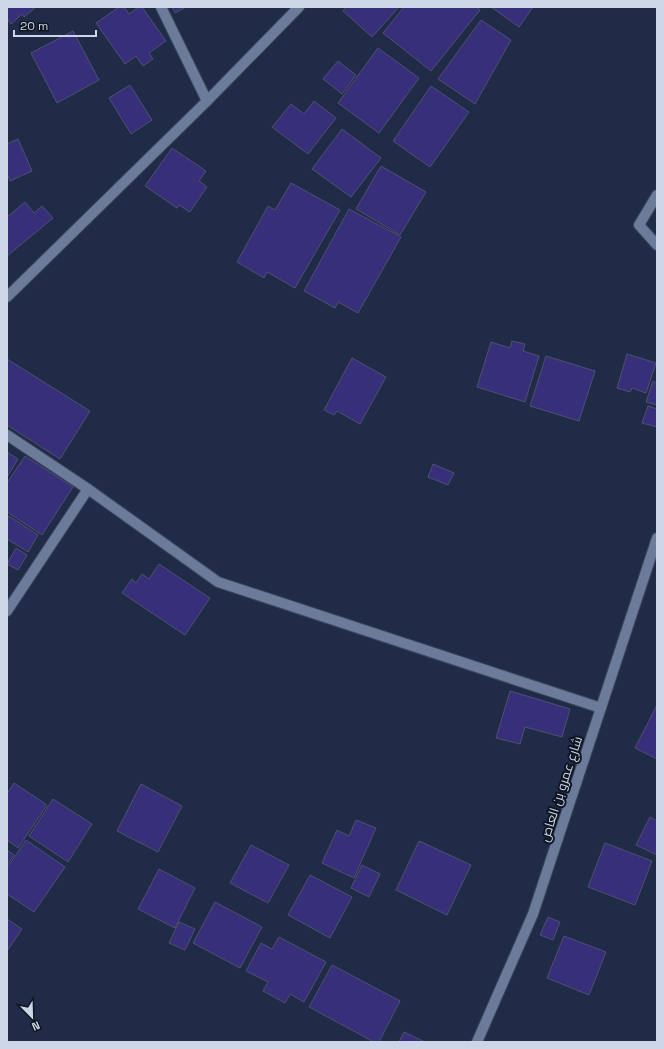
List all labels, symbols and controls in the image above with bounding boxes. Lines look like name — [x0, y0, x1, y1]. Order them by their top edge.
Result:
scale bar — [14, 12, 96, 38]
text: 20 m — [20, 18, 48, 34]
street label: شارع عمرو بن العاص — [536, 734, 586, 844]
north arrow — [12, 997, 52, 1037]
text: N — [30, 1018, 42, 1034]

